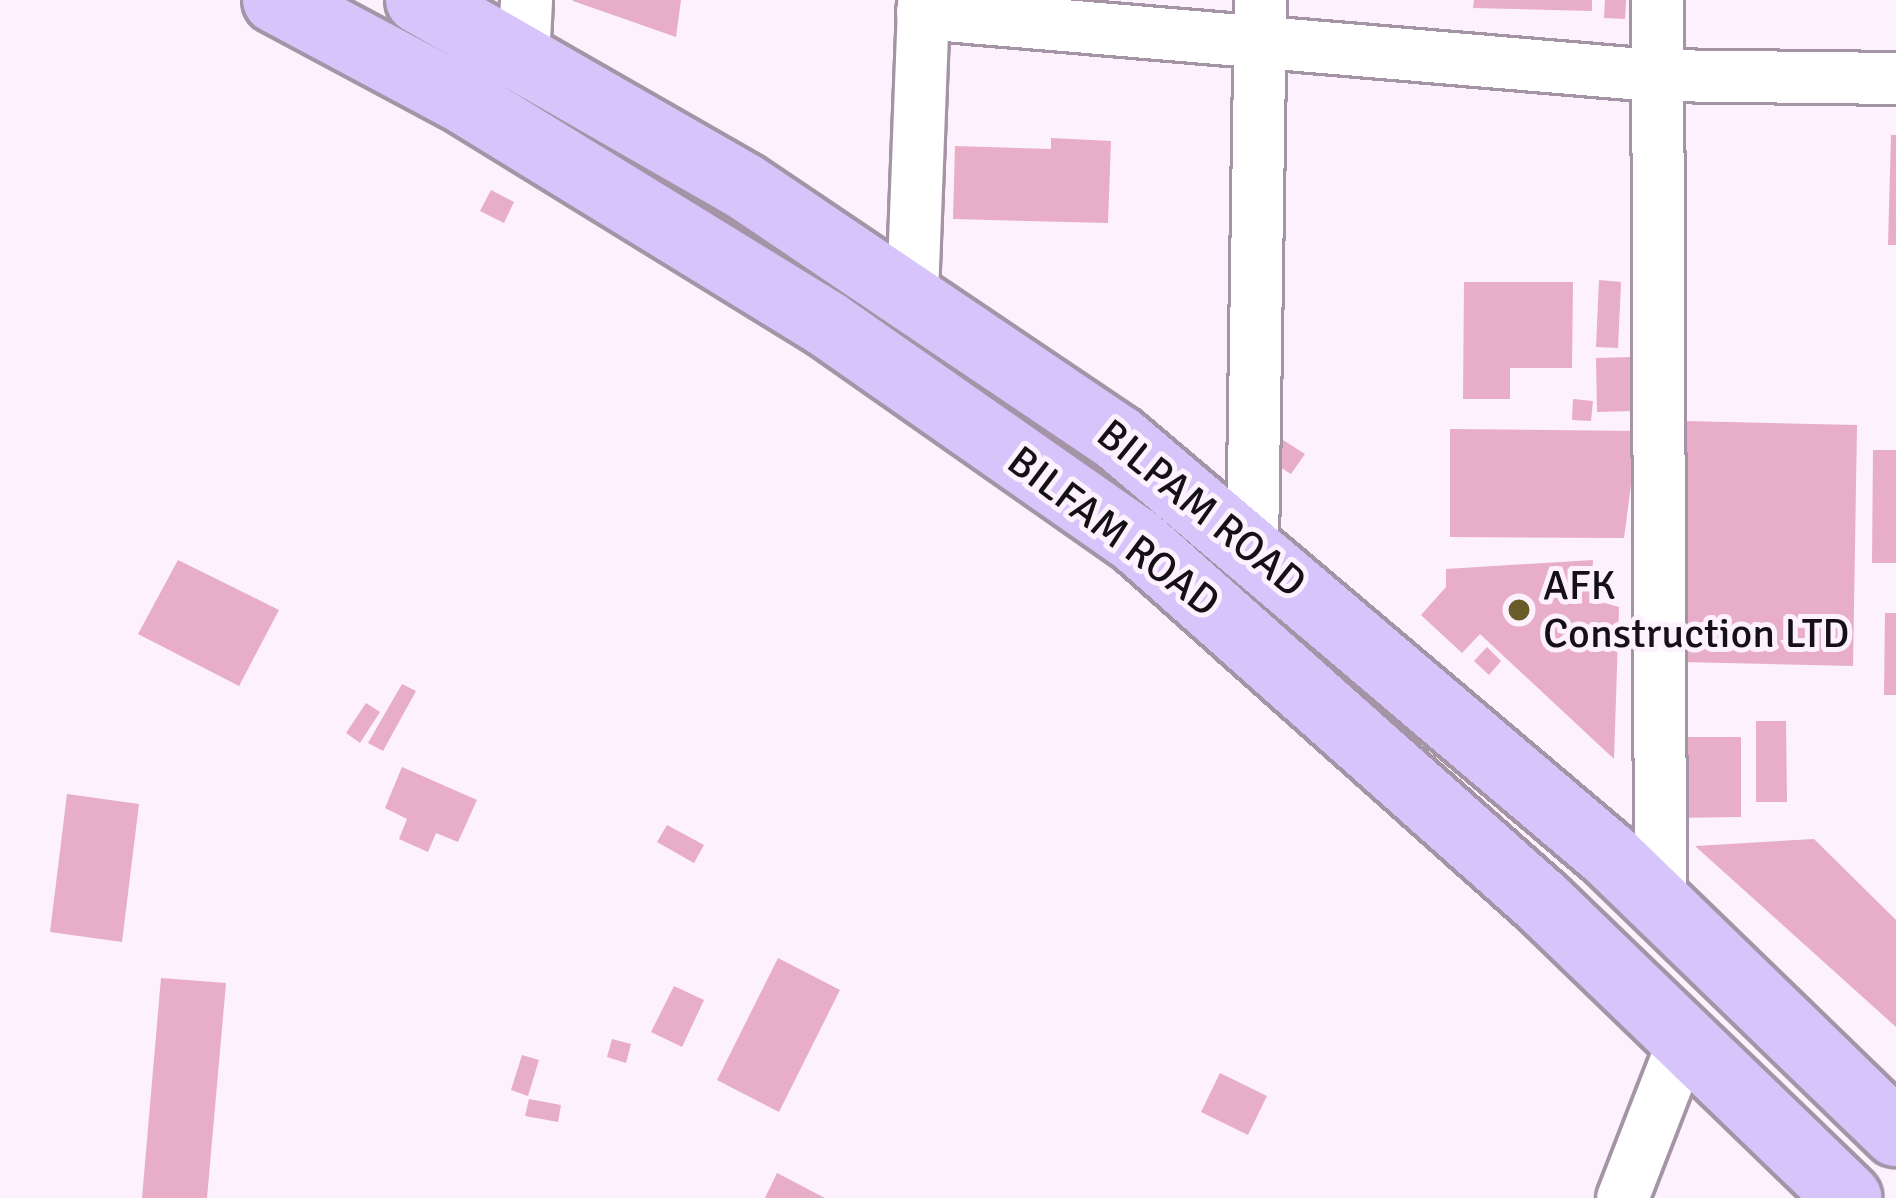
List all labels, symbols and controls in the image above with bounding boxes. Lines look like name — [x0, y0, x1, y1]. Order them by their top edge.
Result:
street label: BILPAM ROAD — [1086, 410, 1316, 608]
street label: BILFAM ROAD — [997, 436, 1229, 628]
place label: AFK Construction LTD — [1543, 561, 1850, 660]
marker: AFK Construction LTD — [1506, 597, 1532, 623]

